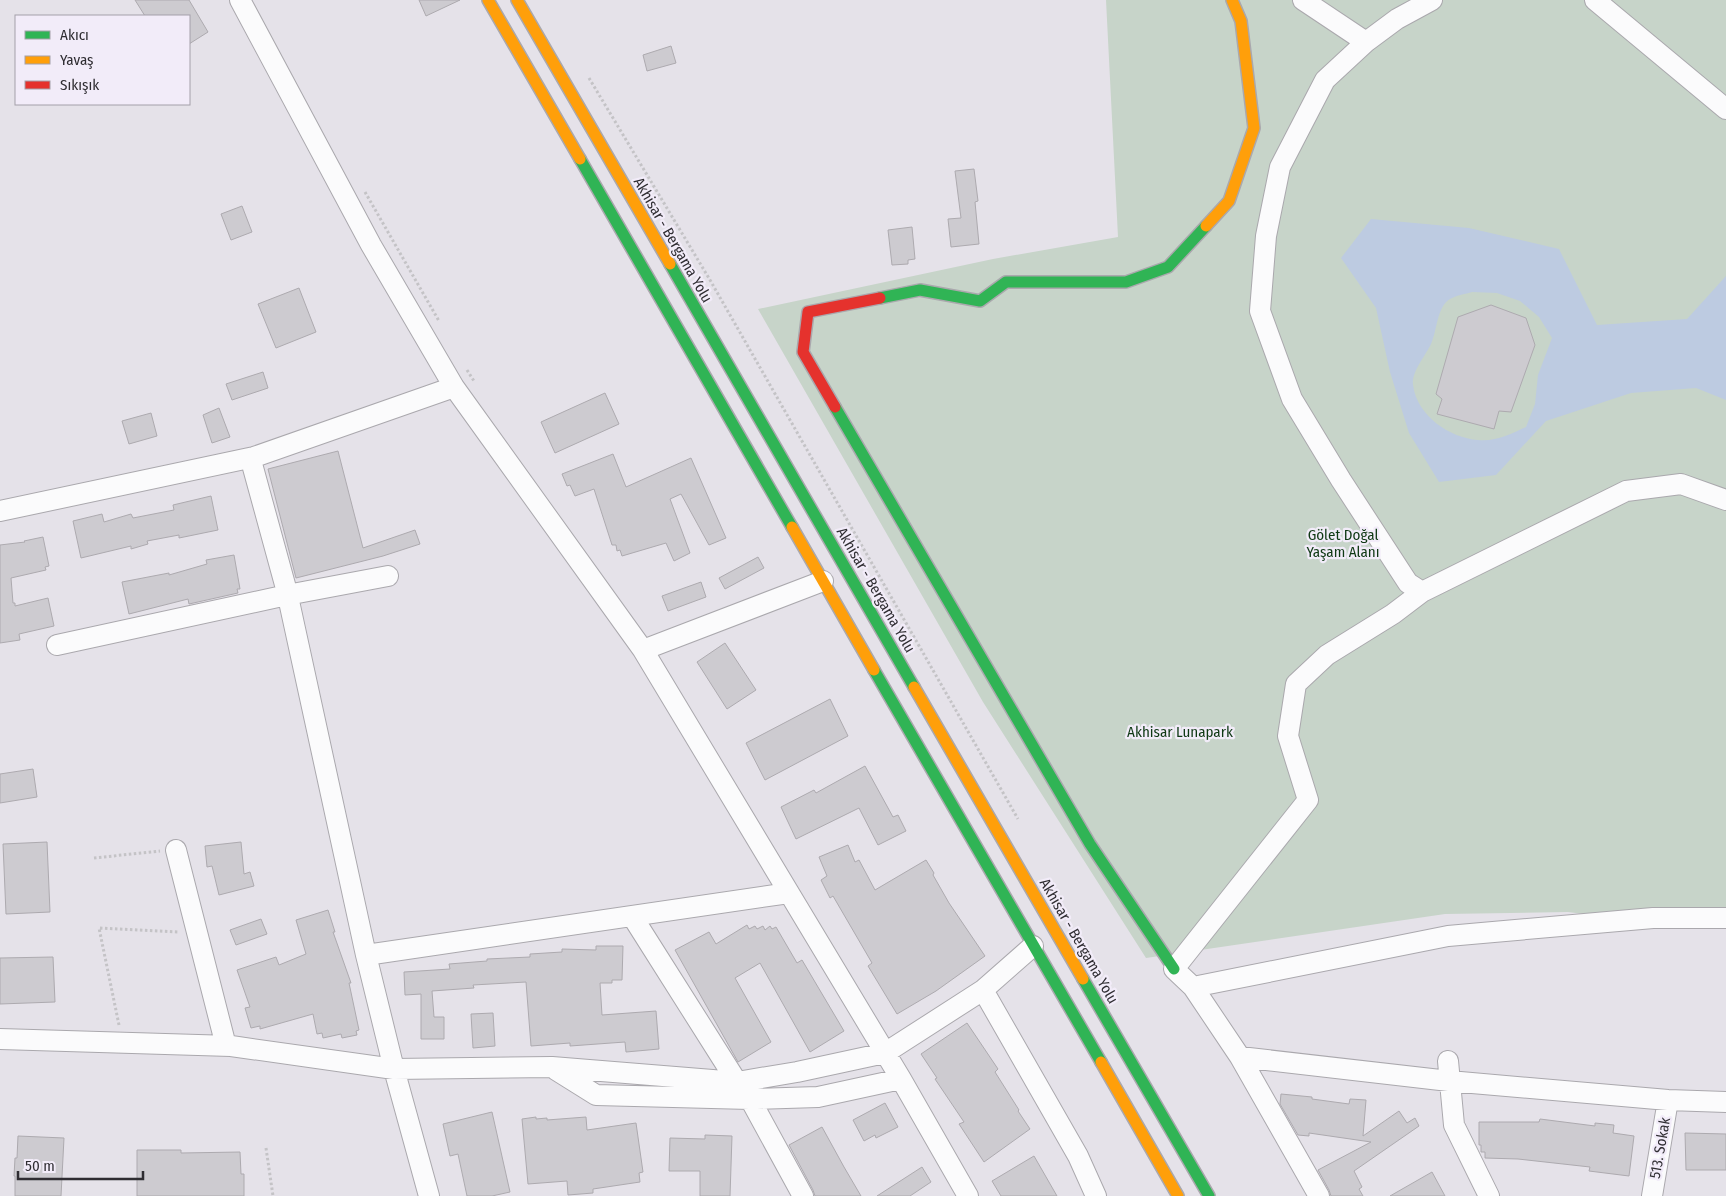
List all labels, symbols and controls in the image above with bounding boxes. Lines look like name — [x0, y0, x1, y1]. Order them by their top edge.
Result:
legend — [15, 15, 190, 105]
text: Akıcı — [60, 26, 89, 44]
text: Yavaş — [60, 51, 94, 69]
text: Sıkışık — [60, 76, 99, 94]
street label: Akhisar - Bergama Yolu — [630, 174, 716, 306]
street label: Akhisar - Bergama Yolu — [833, 524, 919, 656]
park label: Gölet Doğal Yaşam Alanı — [1306, 526, 1380, 561]
park label: Akhisar Lunapark — [1127, 723, 1233, 741]
street label: Akhisar - Bergama Yolu — [1036, 875, 1122, 1007]
street label: 513. Sokak — [1646, 1116, 1674, 1180]
scale bar — [18, 1148, 142, 1180]
text: 50 m — [25, 1157, 55, 1175]

